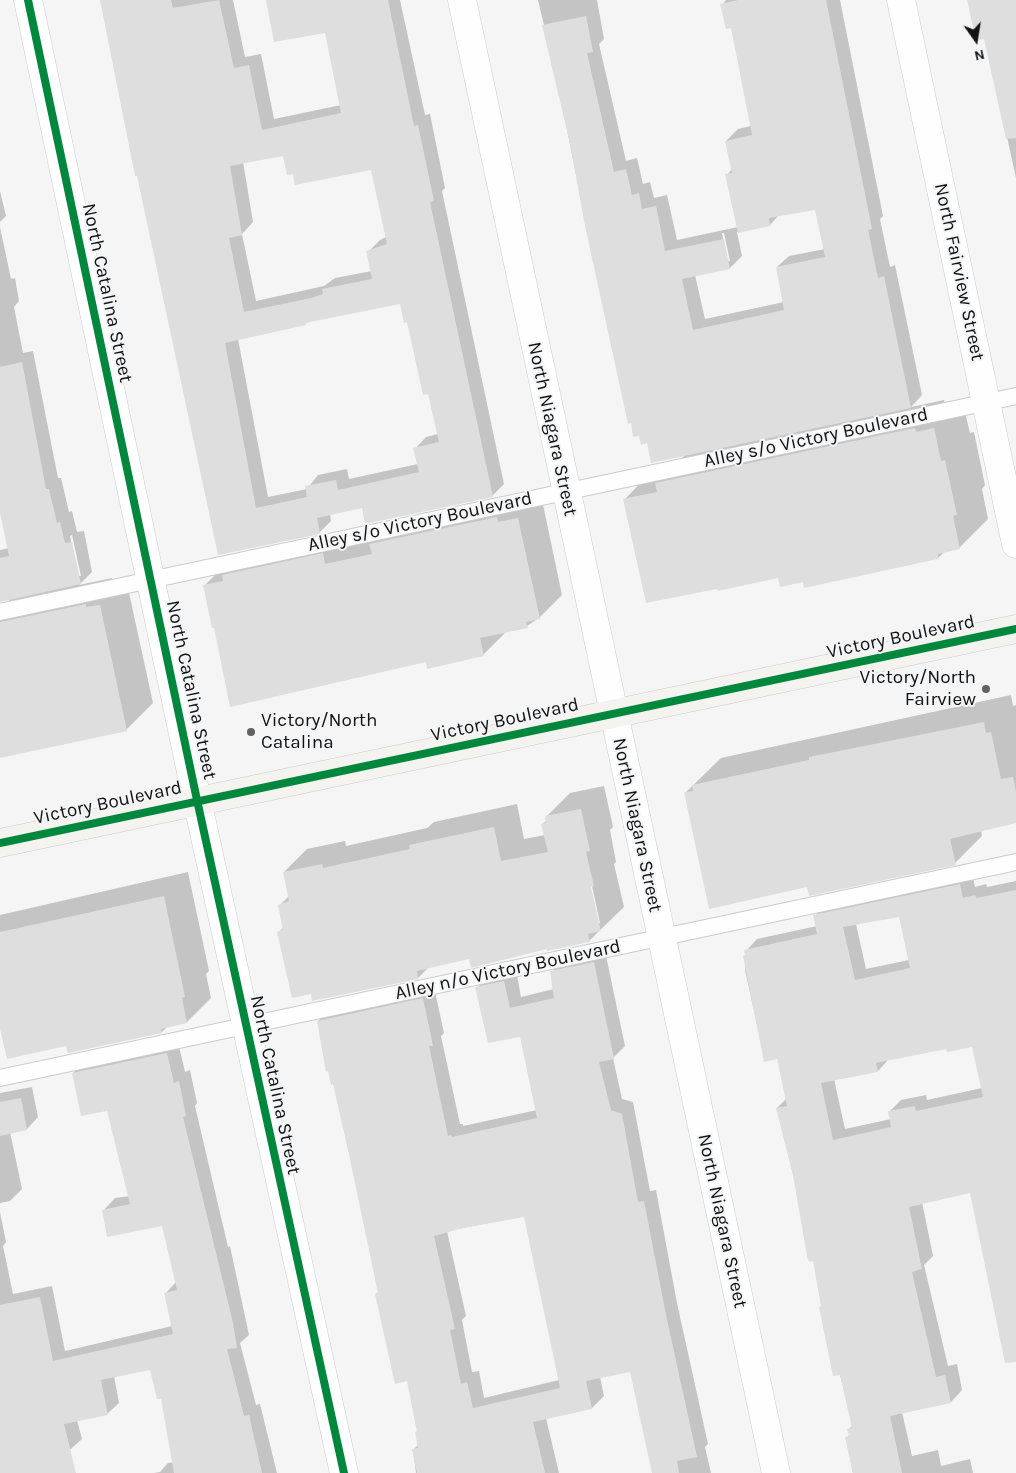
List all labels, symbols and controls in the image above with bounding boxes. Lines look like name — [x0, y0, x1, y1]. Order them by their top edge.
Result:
north arrow — [951, 15, 1001, 65]
text: N — [973, 46, 986, 65]
street label: North Fairview Street — [929, 181, 989, 363]
street label: North Catalina Street — [77, 201, 137, 385]
street label: North Niagara Street — [522, 340, 582, 518]
street label: Alley s/o Victory Boulevard — [702, 403, 930, 473]
street label: Alley s/o Victory Boulevard — [306, 487, 534, 557]
street label: North Catalina Street — [161, 598, 221, 782]
street label: Victory Boulevard — [825, 610, 977, 664]
place label: Victory/North Fairview — [860, 667, 976, 711]
marker: Victory/North Fairview — [980, 683, 992, 695]
street label: Victory Boulevard — [429, 693, 581, 747]
place label: Victory/North Catalina — [261, 710, 377, 754]
marker: Victory/North Catalina — [245, 726, 257, 738]
street label: North Niagara Street — [607, 736, 667, 914]
street label: Victory Boulevard — [32, 776, 184, 830]
street label: Alley n/o Victory Boulevard — [393, 935, 623, 1005]
street label: North Catalina Street — [245, 993, 305, 1177]
street label: North Niagara Street — [692, 1132, 752, 1310]

